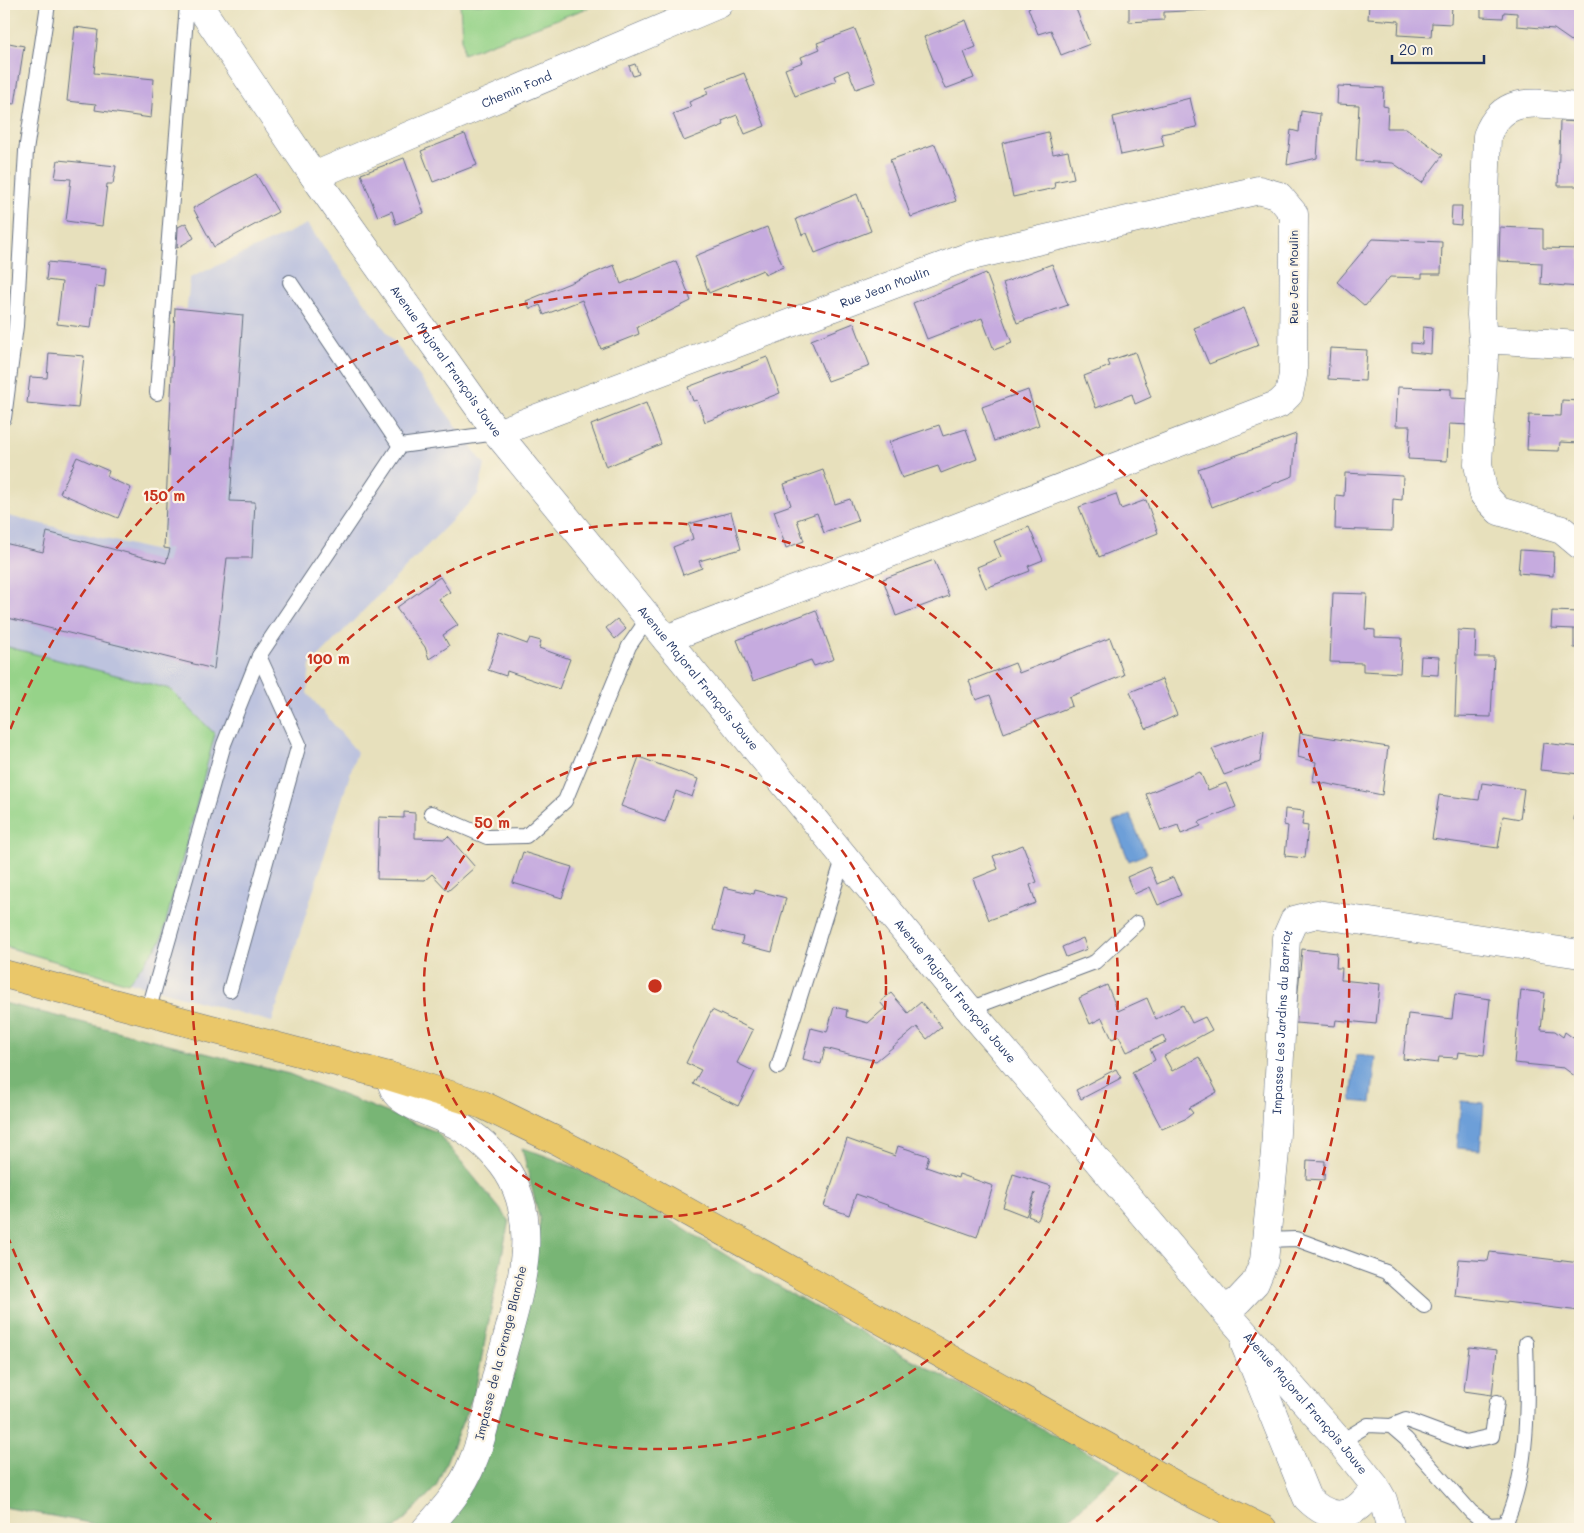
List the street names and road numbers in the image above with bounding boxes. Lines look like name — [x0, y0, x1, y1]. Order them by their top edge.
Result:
street label: Chemin Fond — [479, 67, 554, 111]
street label: Rue Jean Moulin — [1285, 230, 1301, 324]
street label: Rue Jean Moulin — [837, 263, 931, 311]
street label: Avenue Majoral François Jouve — [387, 282, 506, 440]
street label: Avenue Majoral François Jouve — [635, 602, 763, 753]
street label: Avenue Majoral François Jouve — [891, 915, 1020, 1066]
street label: Impasse Les Jardins du Barriot — [1268, 927, 1296, 1115]
street label: Impasse de la Grange Blanche — [471, 1264, 529, 1442]
street label: Avenue Majoral François Jouve — [1240, 1329, 1372, 1477]

